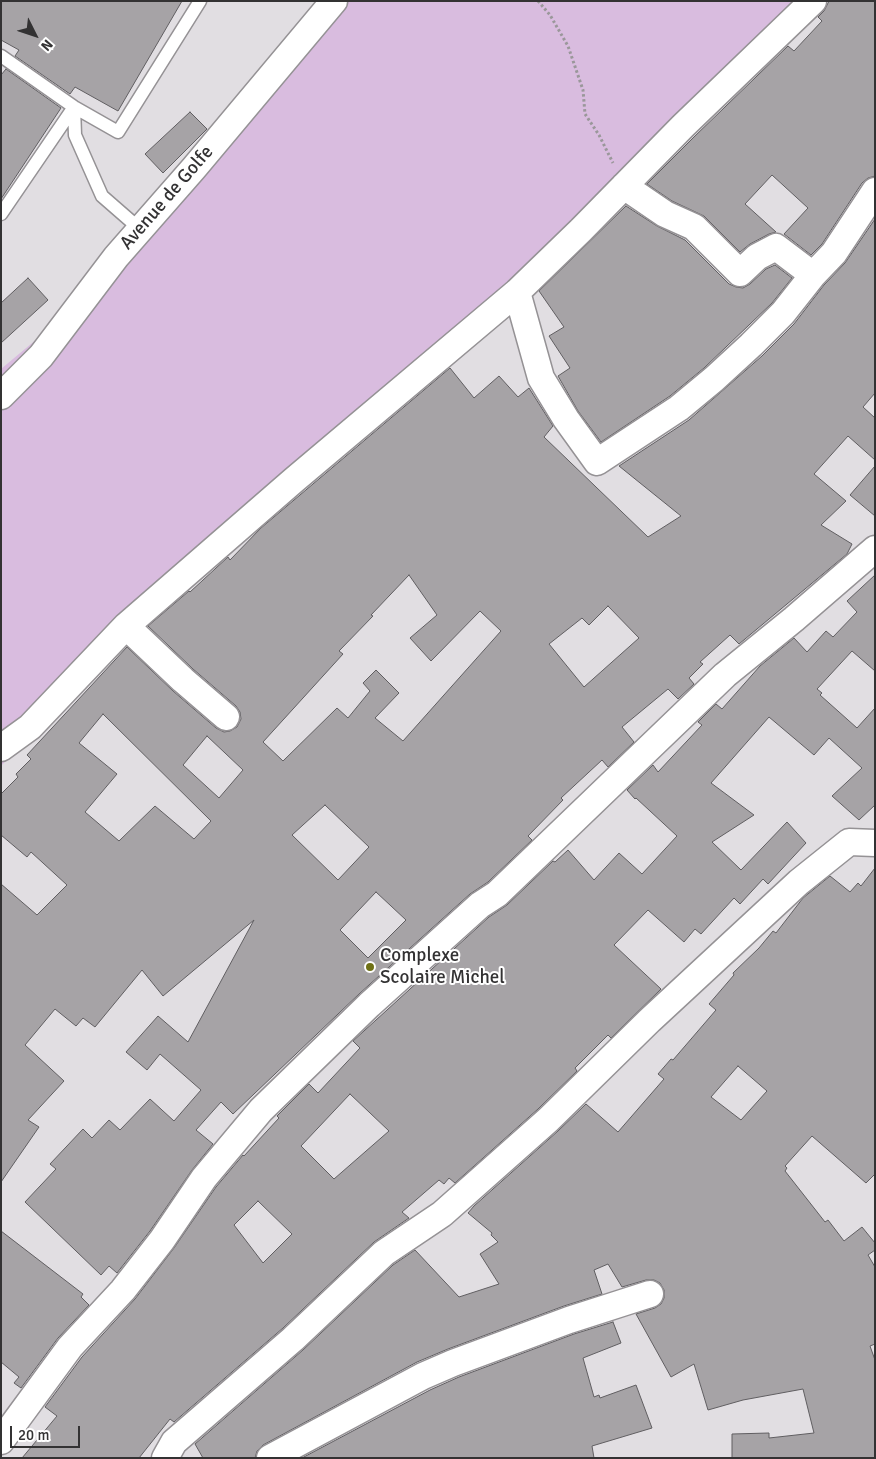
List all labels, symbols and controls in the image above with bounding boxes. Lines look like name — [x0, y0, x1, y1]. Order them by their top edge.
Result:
north arrow — [10, 10, 60, 60]
text: N — [37, 36, 56, 54]
street label: Avenue de Golfe — [116, 141, 218, 255]
place label: Complexe Scolaire Michel — [380, 945, 505, 989]
marker: Complexe Scolaire Michel — [364, 961, 376, 973]
scale bar — [12, 1416, 82, 1448]
text: 20 m — [18, 1426, 49, 1444]

